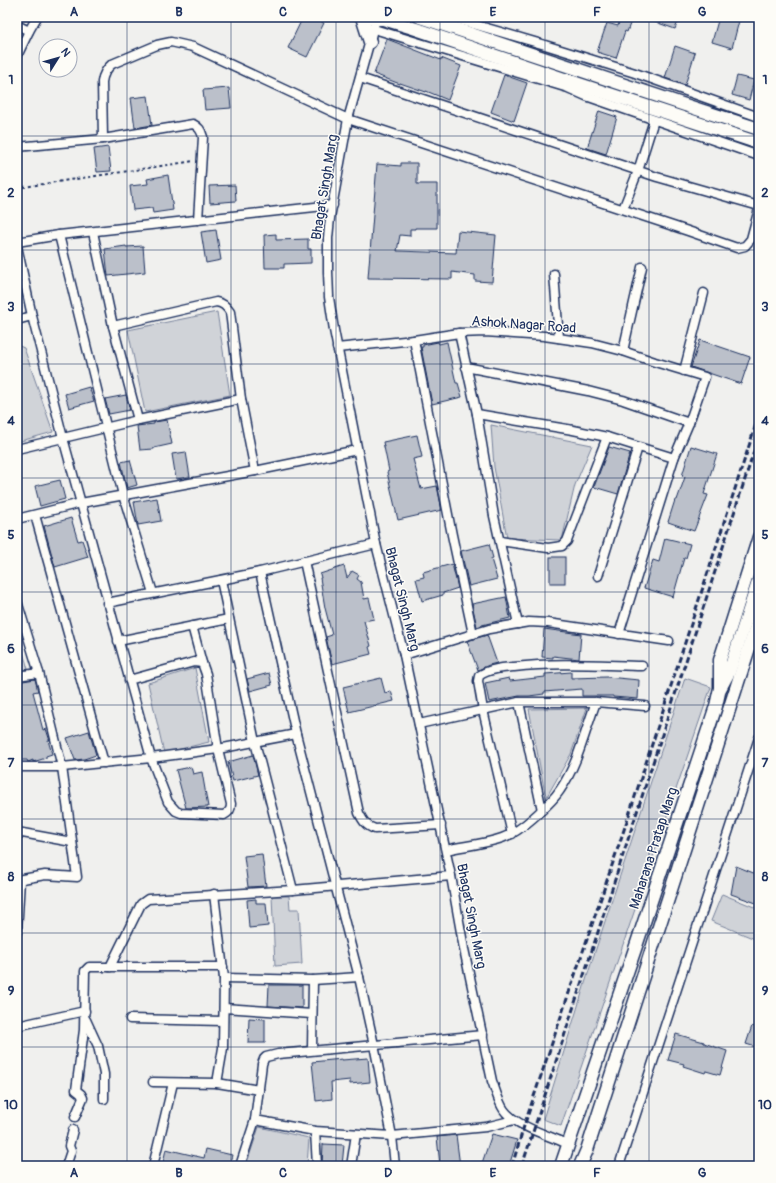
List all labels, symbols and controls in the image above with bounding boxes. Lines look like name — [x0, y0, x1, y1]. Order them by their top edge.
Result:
text: A — [70, 4, 79, 20]
text: B — [175, 4, 183, 20]
text: C — [279, 4, 287, 20]
text: D — [384, 4, 392, 20]
text: E — [490, 4, 497, 20]
text: F — [593, 4, 601, 20]
text: G — [698, 4, 707, 20]
north arrow — [38, 38, 78, 78]
text: N — [58, 45, 73, 60]
text: 1 — [8, 72, 14, 88]
text: 1 — [762, 72, 768, 88]
street label: Bhagat Singh Marg — [308, 133, 341, 241]
text: 2 — [7, 185, 15, 201]
text: 2 — [761, 185, 769, 201]
text: 3 — [7, 299, 15, 315]
text: 3 — [761, 299, 769, 315]
street label: Ashok Nagar Road — [471, 312, 577, 337]
text: 4 — [7, 413, 15, 429]
text: 4 — [761, 413, 769, 429]
text: 5 — [7, 527, 15, 543]
text: 5 — [761, 527, 769, 543]
street label: Bhagat Singh Marg — [381, 545, 424, 653]
text: 6 — [7, 641, 15, 657]
text: 6 — [761, 641, 769, 657]
text: 7 — [8, 755, 15, 771]
text: 7 — [762, 755, 769, 771]
street label: Maharana Pratap Marg — [626, 785, 681, 911]
street label: Bhagat Singh Marg — [453, 862, 490, 970]
text: 8 — [8, 869, 15, 885]
text: 8 — [762, 869, 769, 885]
text: 9 — [8, 983, 15, 999]
text: 9 — [762, 983, 769, 999]
text: 10 — [4, 1097, 18, 1113]
text: 10 — [758, 1097, 772, 1113]
text: A — [70, 1165, 79, 1181]
text: B — [175, 1165, 183, 1181]
text: C — [279, 1165, 287, 1181]
text: D — [384, 1165, 392, 1181]
text: E — [490, 1165, 497, 1181]
text: F — [593, 1165, 601, 1181]
text: G — [698, 1165, 707, 1181]

